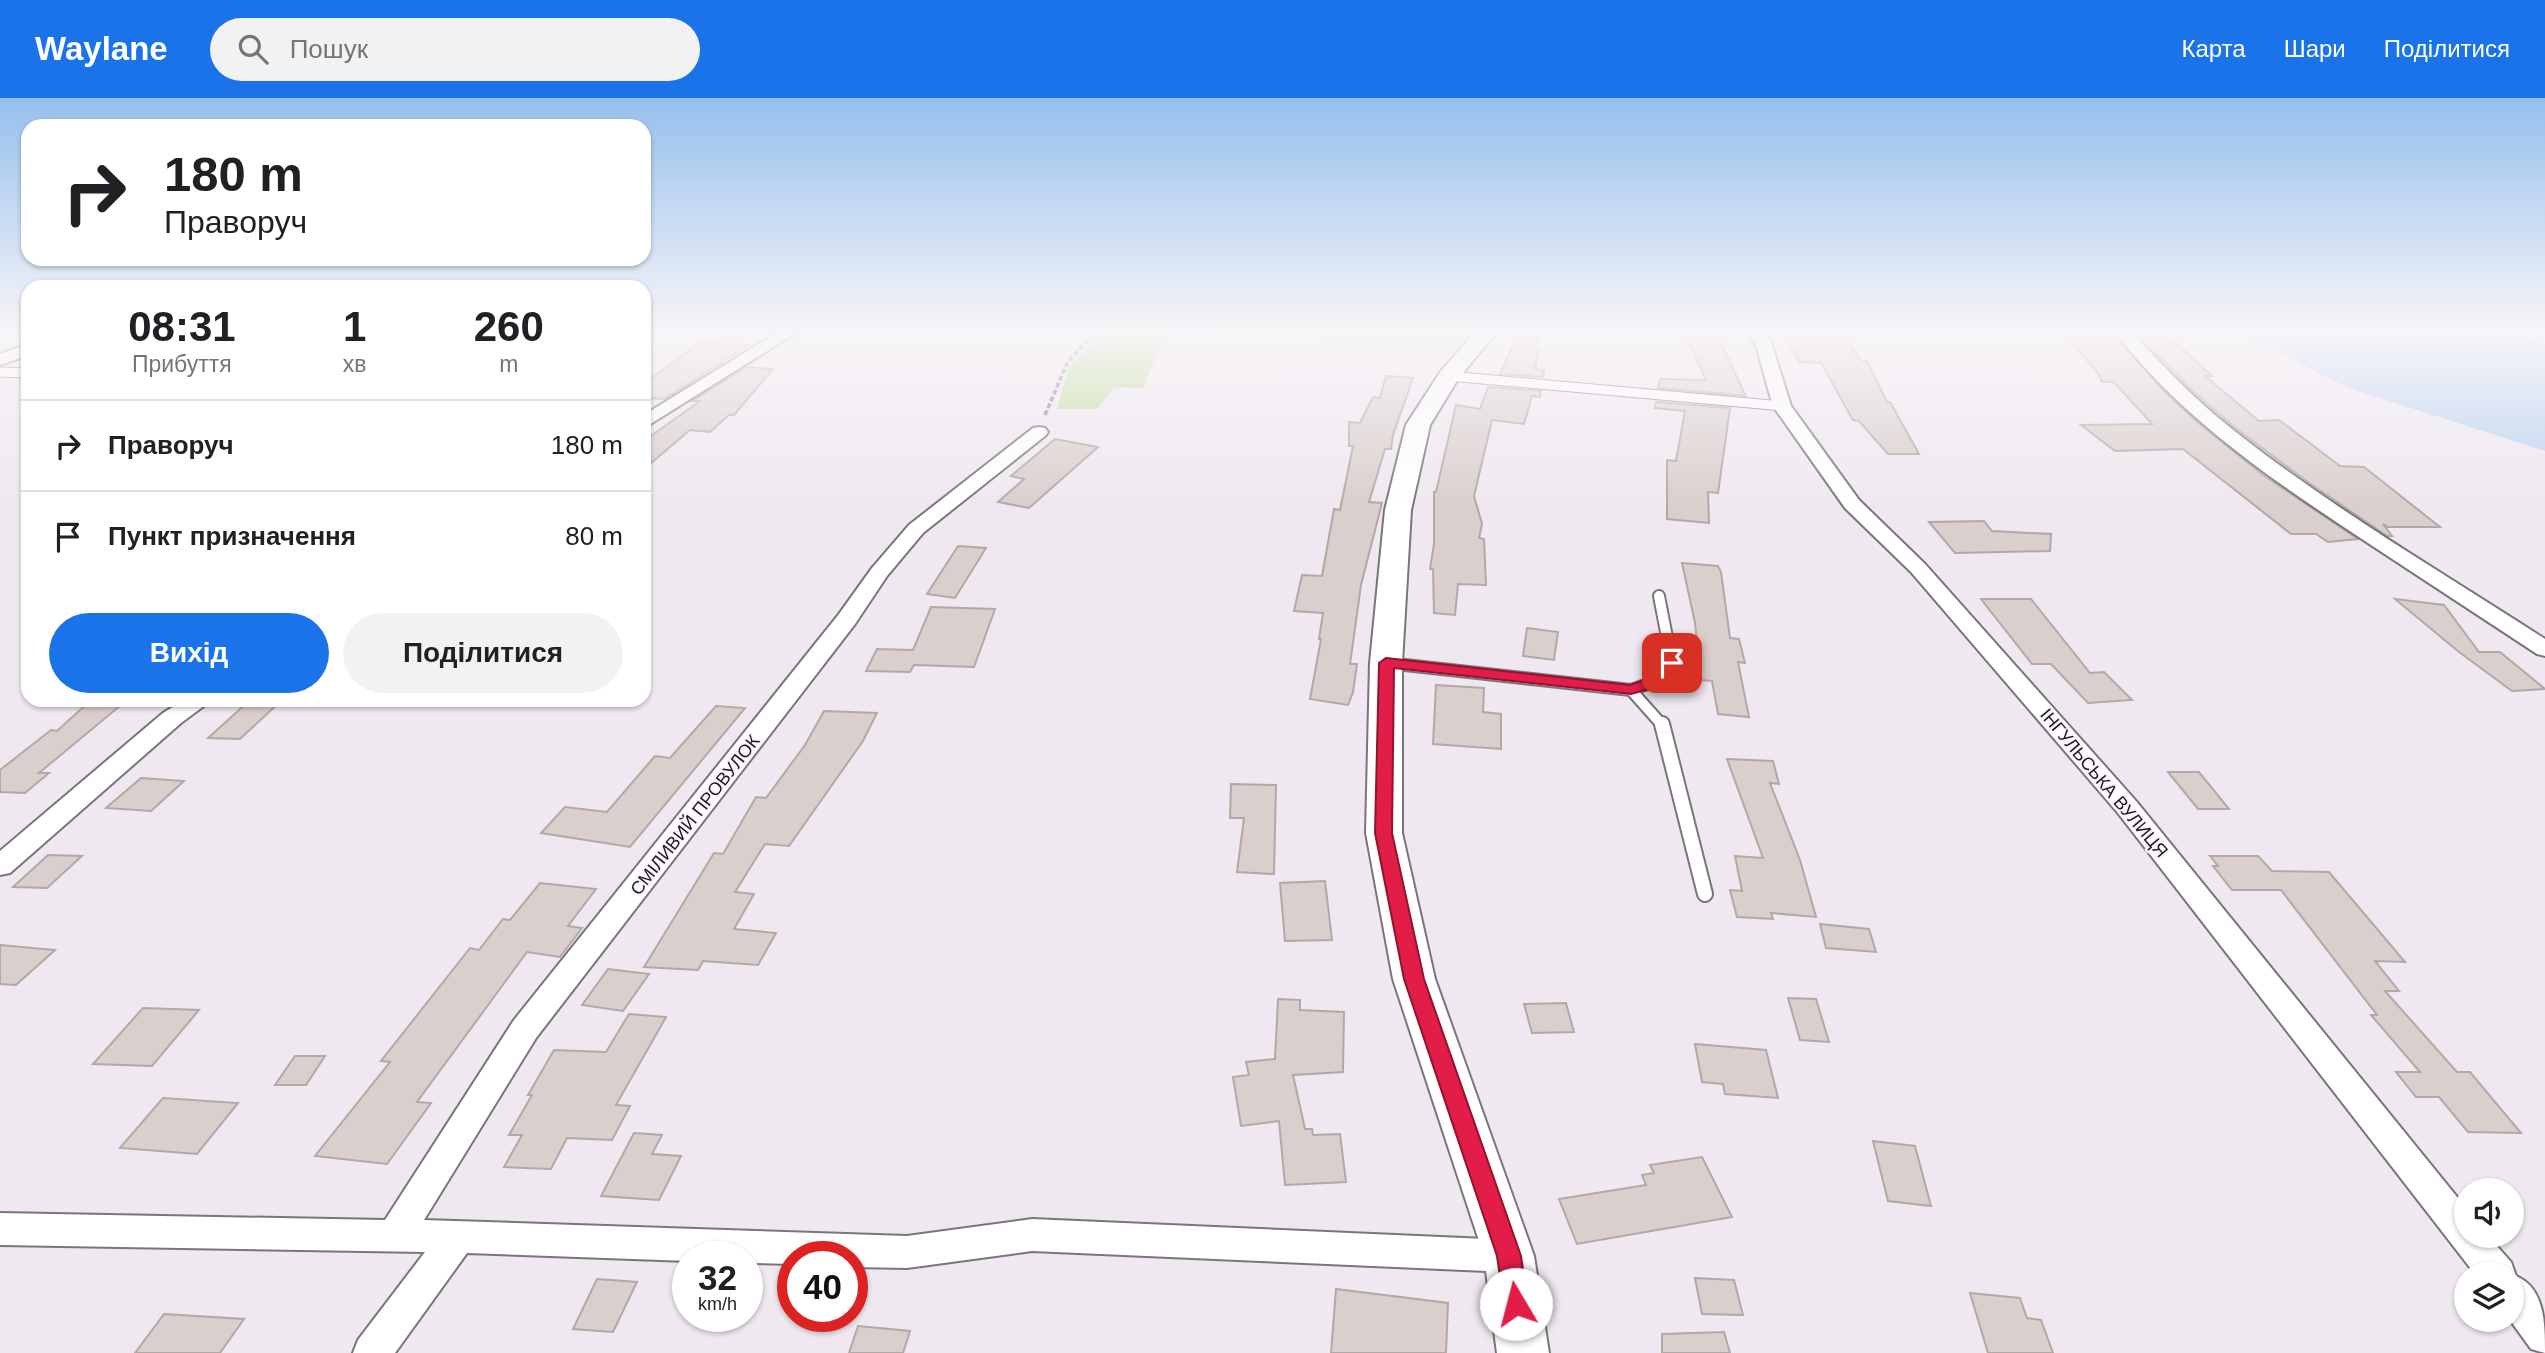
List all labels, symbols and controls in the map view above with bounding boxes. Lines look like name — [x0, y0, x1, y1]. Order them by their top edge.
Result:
search box — [210, 18, 700, 81]
text: Waylane — [35, 30, 168, 67]
icon: search — [234, 30, 272, 68]
text: Пошук — [290, 34, 368, 64]
text: Карта — [2181, 35, 2246, 62]
text: Шари — [2284, 35, 2346, 62]
text: Поділитися — [2384, 35, 2510, 62]
icon: right — [49, 147, 140, 238]
text: 180 m — [164, 147, 303, 201]
text: Праворуч — [164, 204, 307, 240]
text: 08:31 — [128, 303, 236, 350]
text: 1 — [343, 303, 366, 350]
text: 260 — [474, 303, 544, 350]
text: Прибуття — [132, 351, 232, 377]
text: хв — [343, 351, 367, 377]
text: m — [499, 351, 518, 377]
icon: right — [49, 427, 87, 465]
text: Праворуч — [108, 430, 234, 460]
text: 180 m — [551, 430, 623, 460]
icon: arrive — [49, 518, 87, 556]
text: Пункт призначення — [108, 521, 356, 551]
text: 80 m — [565, 521, 623, 551]
button: Вихід — [49, 613, 329, 693]
button: Поділитися — [343, 613, 623, 693]
pin — [1642, 633, 1702, 693]
icon: arrive — [1653, 644, 1691, 682]
street label: ІНГУЛЬСЬКА ВУЛИЦЯ — [2036, 705, 2172, 861]
street label: СМІЛИВИЙ ПРОВУЛОК — [626, 730, 764, 899]
map controls — [2454, 1178, 2524, 1332]
button: sound — [2454, 1178, 2524, 1248]
speed limit sign: 40 — [777, 1241, 868, 1332]
text: 32 — [698, 1258, 737, 1297]
button: layers — [2454, 1262, 2524, 1332]
position arrow — [1479, 1267, 1553, 1341]
text: km/h — [698, 1294, 737, 1314]

